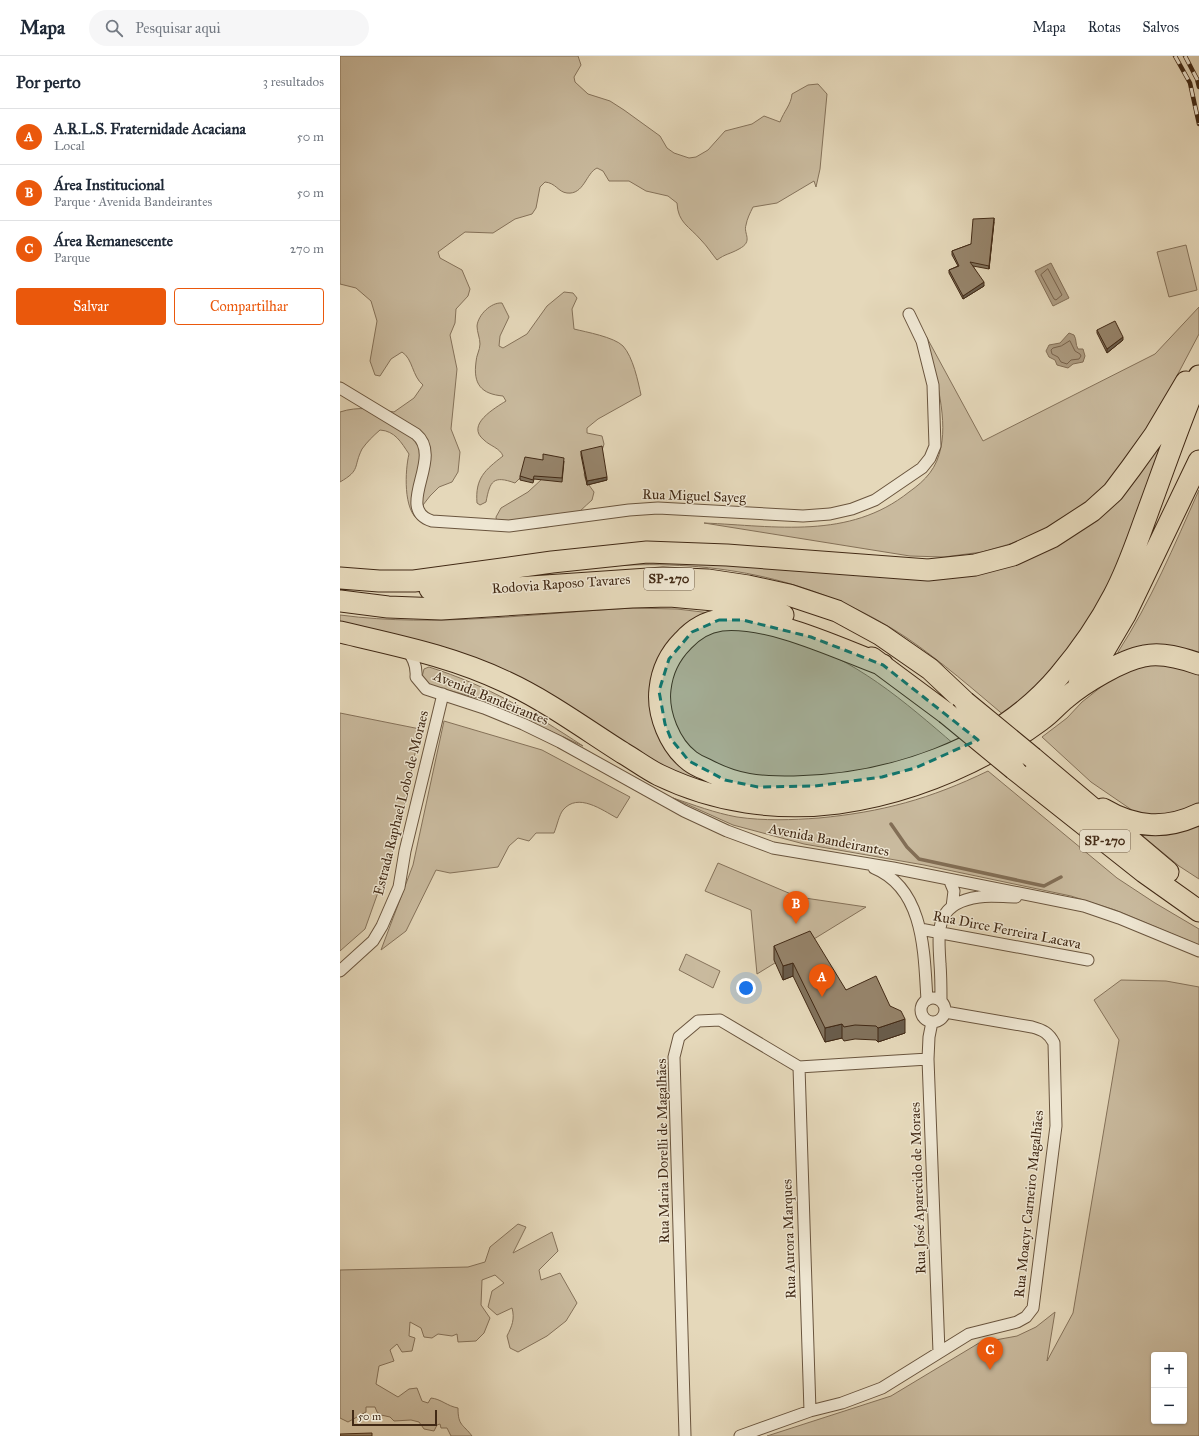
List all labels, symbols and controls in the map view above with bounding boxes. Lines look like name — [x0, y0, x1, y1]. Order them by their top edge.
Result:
search box — [89, 10, 369, 46]
text: Mapa — [20, 16, 65, 39]
icon: search — [103, 17, 125, 39]
text: Pesquisar aqui — [135, 19, 221, 37]
text: Mapa — [1032, 19, 1066, 36]
text: Rotas — [1088, 19, 1121, 36]
text: Salvos — [1143, 19, 1179, 36]
text: Por perto — [16, 72, 81, 93]
text: 3 resultados — [263, 74, 324, 90]
text: A.R.L.S. Fraternidade Acaciana — [54, 120, 246, 138]
text: A — [25, 129, 33, 145]
text: 50 m — [297, 129, 324, 145]
text: Local — [54, 138, 85, 154]
text: Área Institucional — [54, 176, 165, 194]
text: B — [25, 185, 33, 201]
text: 50 m — [297, 185, 324, 201]
text: Parque · Avenida Bandeirantes — [54, 194, 212, 210]
text: Área Remanescente — [54, 232, 173, 250]
text: C — [25, 241, 33, 257]
text: 270 m — [290, 241, 324, 257]
text: Parque — [54, 250, 90, 266]
button: Salvar — [16, 288, 166, 325]
button: Compartilhar — [174, 288, 324, 325]
street label: Rua Miguel Sayeg — [642, 486, 747, 506]
road number: SP-270 — [644, 568, 694, 590]
street label: Rodovia Raposo Tavares — [491, 571, 631, 597]
street label: Avenida Bandeirantes — [430, 667, 551, 729]
street label: Estrada Raphael Lobo de Moraes — [370, 709, 432, 897]
street label: Avenida Bandeirantes — [766, 820, 891, 860]
road number: SP-270 — [1080, 830, 1130, 852]
pin: B — [783, 891, 809, 924]
street label: Rua Dirce Ferreira Lacava — [932, 907, 1083, 953]
pin: A — [809, 964, 835, 997]
your location — [736, 978, 756, 998]
street label: Rua Maria Dorelli de Magalhães — [653, 1058, 673, 1244]
street label: Rua José Aparecido de Moraes — [907, 1102, 930, 1274]
street label: Rua Moacyr Carneiro Magalhães — [1011, 1109, 1047, 1299]
street label: Rua Aurora Marques — [778, 1179, 801, 1299]
pin: C — [977, 1337, 1003, 1370]
map controls — [1151, 1352, 1187, 1424]
button: + — [1151, 1352, 1187, 1388]
button: − — [1151, 1388, 1187, 1424]
scale bar — [352, 1408, 437, 1427]
text: 50 m — [358, 1410, 381, 1423]

